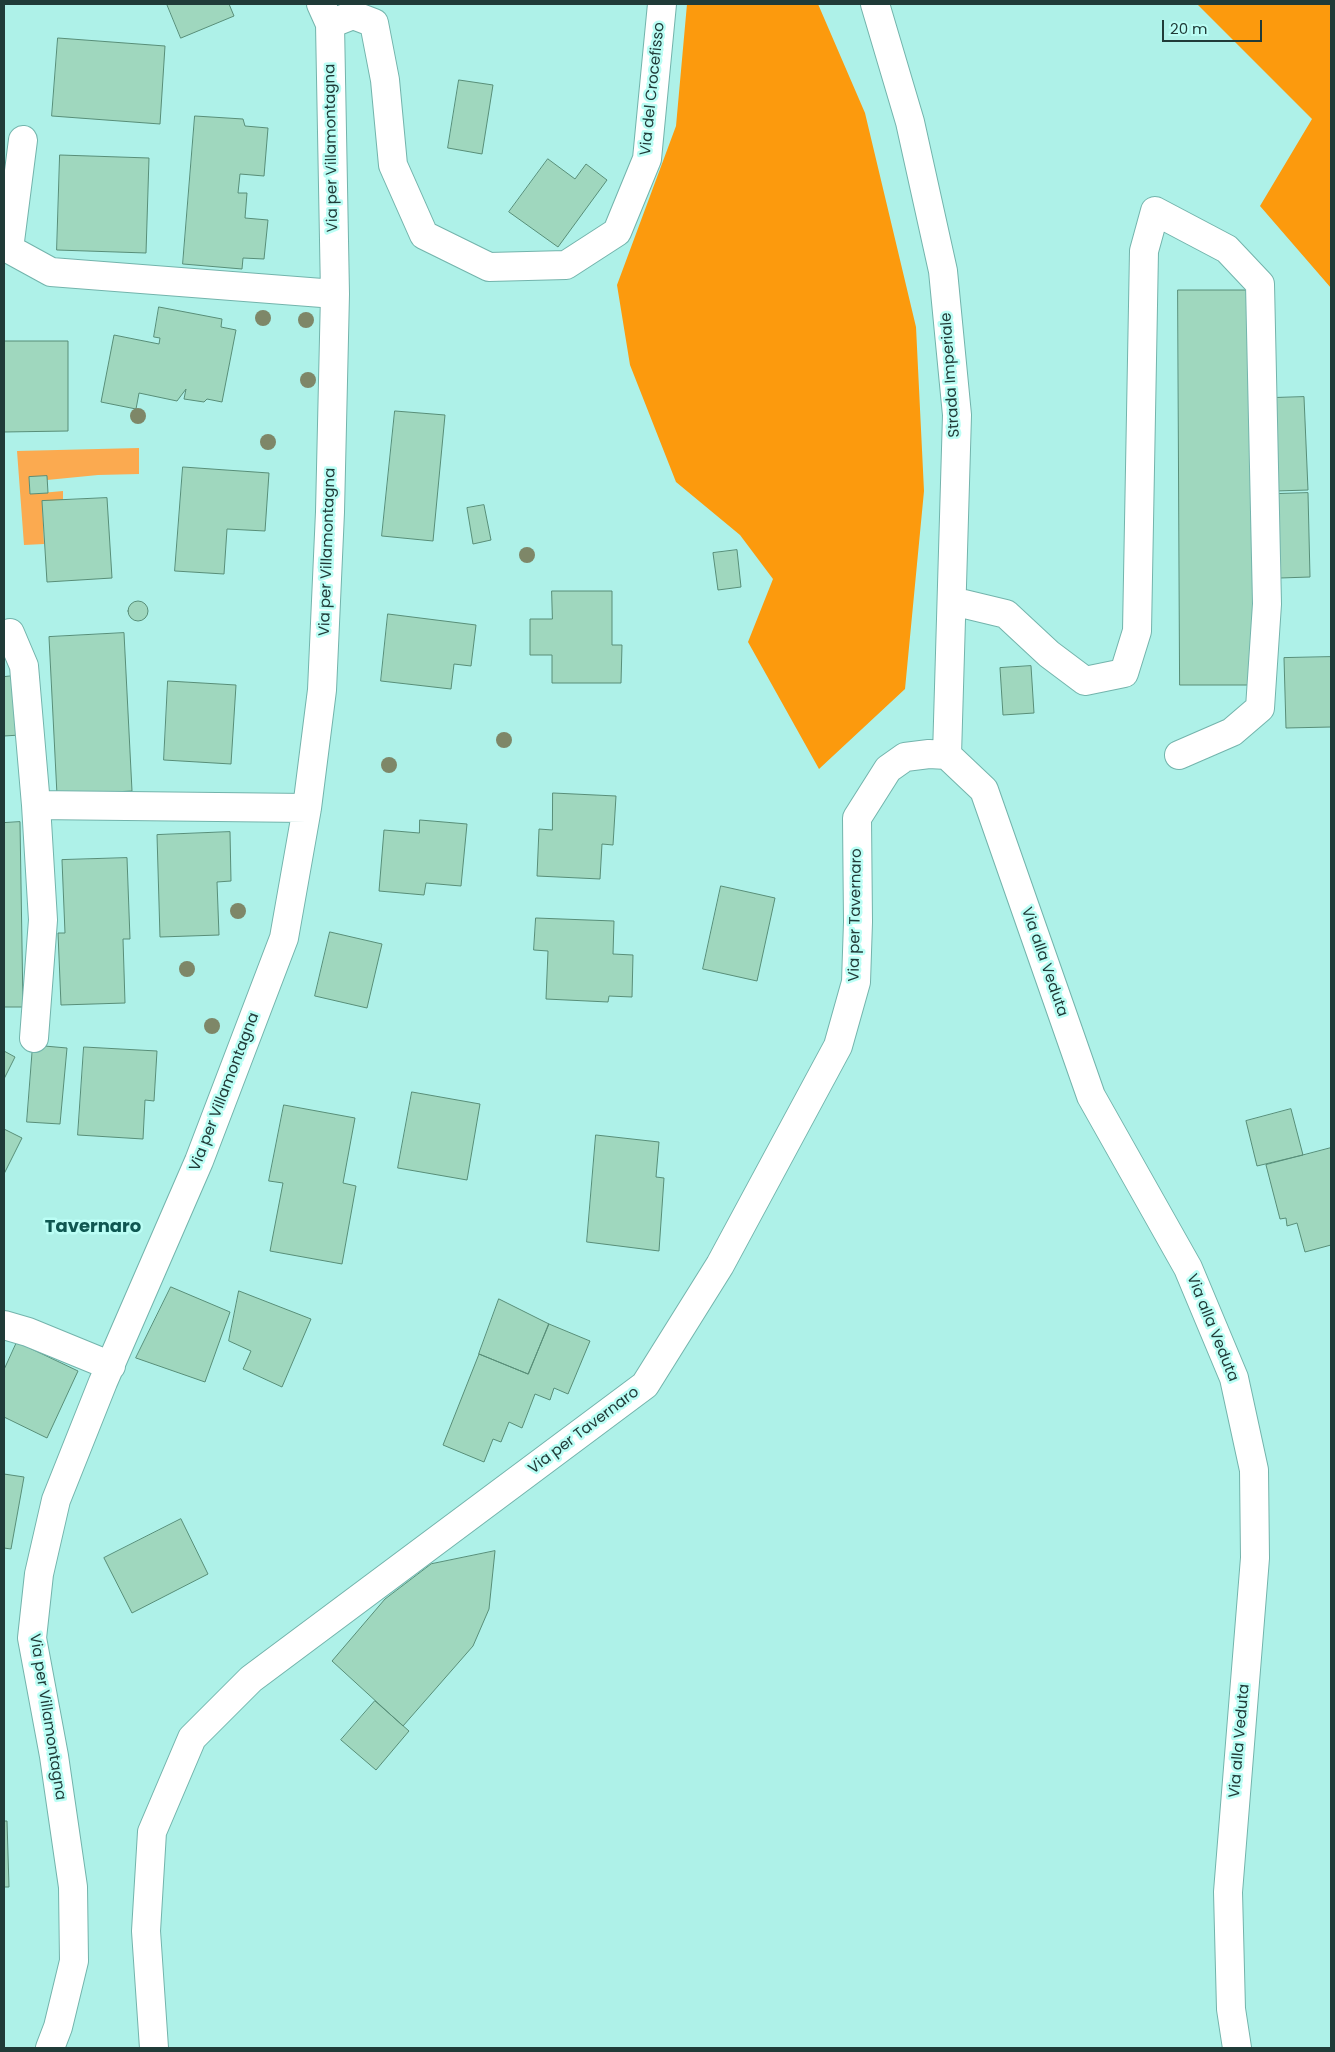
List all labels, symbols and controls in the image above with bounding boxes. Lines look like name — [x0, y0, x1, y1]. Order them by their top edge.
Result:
scale bar — [1165, 10, 1265, 42]
text: 20 m — [1170, 18, 1208, 39]
street label: Via del Crocefisso — [637, 21, 669, 157]
street label: Via per Villamontagna — [322, 64, 342, 232]
street label: Strada Imperiale — [938, 312, 964, 438]
street label: Via per Villamontagna — [316, 467, 340, 637]
street label: Via per Tavernaro — [846, 848, 866, 982]
street label: Via alla Veduta — [1017, 905, 1071, 1019]
street label: Via per Villamontagna — [186, 1010, 264, 1174]
district label: Tavernaro — [45, 1216, 141, 1238]
street label: Via alla Veduta — [1182, 1272, 1242, 1384]
street label: Via per Tavernaro — [525, 1384, 643, 1478]
street label: Via per Villamontagna — [25, 1632, 69, 1802]
street label: Via alla Veduta — [1226, 1683, 1254, 1799]

